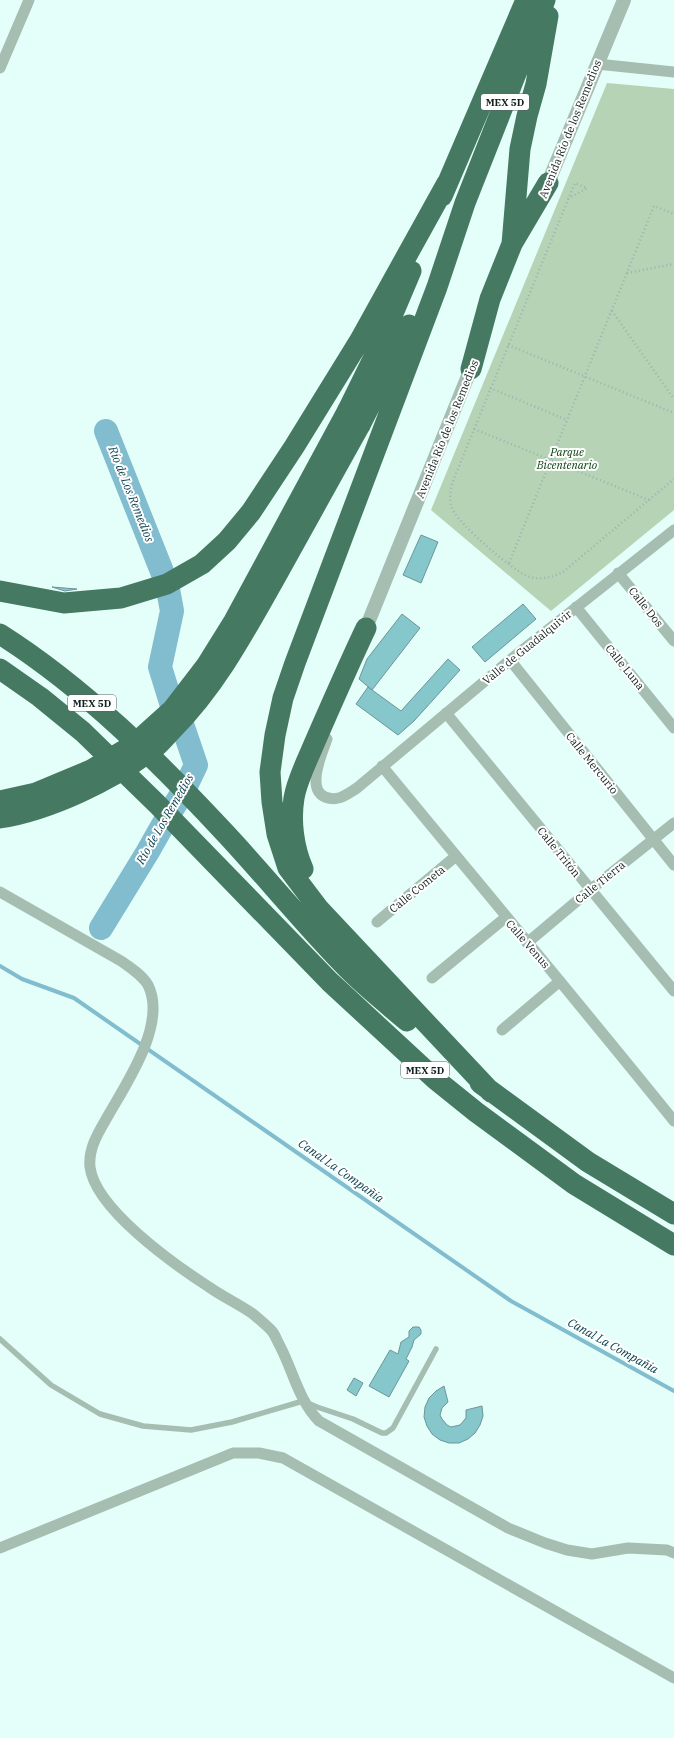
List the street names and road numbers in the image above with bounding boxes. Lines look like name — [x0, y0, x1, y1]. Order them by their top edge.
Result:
street label: Avenida Río de los Remedios — [536, 58, 604, 200]
road number: MEX 5D — [481, 94, 529, 110]
street label: Avenida Río de los Remedios — [413, 358, 481, 500]
street label: Calle Dos — [626, 584, 666, 630]
street label: Valle de Guadalquivir — [480, 607, 574, 687]
street label: Calle Luna — [602, 641, 648, 693]
road number: MEX 5D — [68, 695, 116, 711]
street label: Calle Mercurio — [563, 729, 621, 797]
street label: Calle Tritón — [535, 824, 583, 880]
street label: Calle Tierra — [572, 858, 628, 906]
street label: Calle Cometa — [386, 862, 448, 916]
street label: Calle Venus — [503, 917, 553, 971]
road number: MEX 5D — [401, 1062, 449, 1078]

